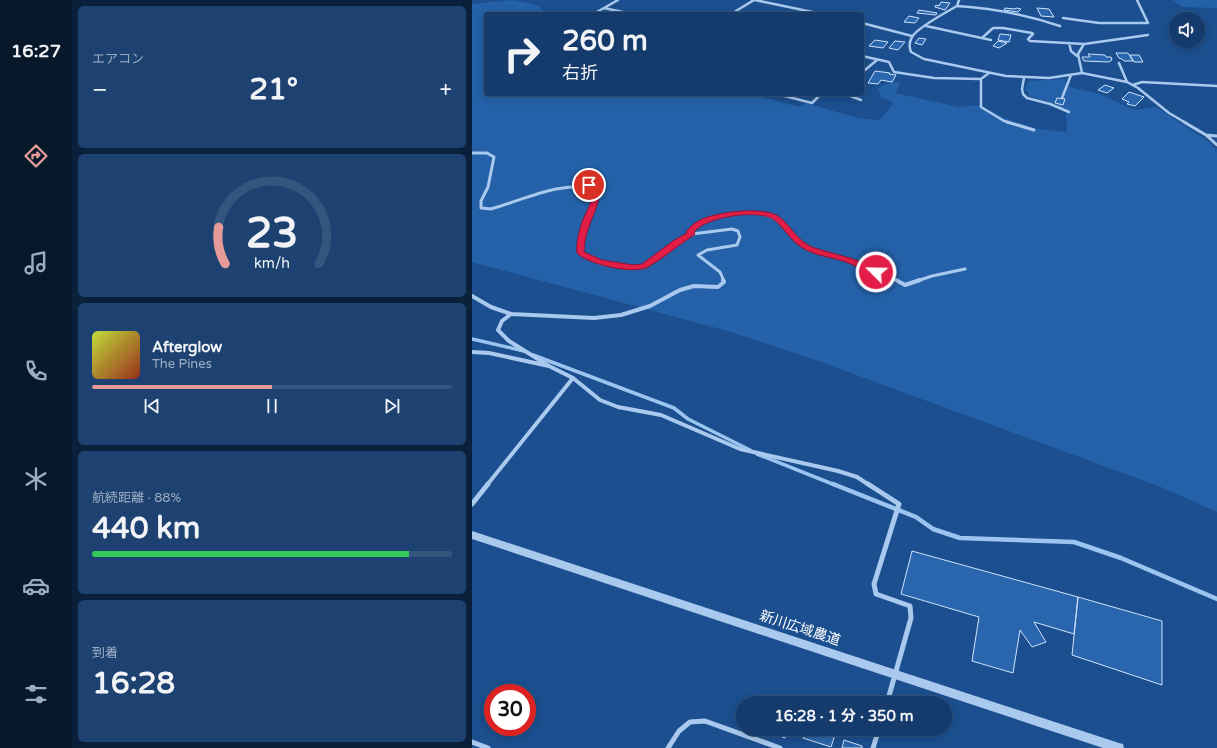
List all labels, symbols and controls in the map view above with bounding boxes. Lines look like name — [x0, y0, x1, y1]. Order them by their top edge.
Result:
map controls — [1169, 12, 1205, 48]
button: sound — [1169, 12, 1205, 48]
text: 260 m — [562, 24, 648, 58]
icon: right — [496, 28, 548, 80]
text: 16:27 — [11, 40, 61, 62]
text: エアコン — [92, 51, 144, 67]
text: 右折 — [562, 62, 598, 84]
text: 21° — [249, 71, 298, 108]
text: − — [92, 77, 108, 103]
text: + — [440, 77, 452, 103]
icon: directions — [22, 142, 50, 170]
pin — [572, 168, 606, 202]
icon: arrive — [578, 174, 600, 196]
text: 23 — [246, 208, 298, 258]
icon: music — [22, 249, 50, 277]
position arrow — [855, 251, 897, 293]
text: km/h — [254, 254, 290, 271]
text: Afterglow — [152, 338, 222, 356]
text: The Pines — [152, 356, 212, 372]
icon: phone — [22, 357, 50, 385]
icon: previous — [141, 395, 163, 417]
icon: pause — [261, 395, 283, 417]
icon: next — [381, 395, 403, 417]
icon: climate — [22, 465, 50, 493]
text: 航続距離 · 88% — [92, 490, 181, 506]
text: 440 km — [92, 510, 200, 547]
icon: car — [22, 572, 50, 600]
street label: 新川広域農道 — [757, 607, 843, 649]
text: 到着 — [92, 645, 118, 661]
text: 16:28 — [92, 665, 175, 702]
icon: filters — [22, 680, 50, 708]
speed limit sign: 30 — [484, 684, 536, 736]
text: 16:28 · 1 分 · 350 m — [774, 707, 914, 725]

